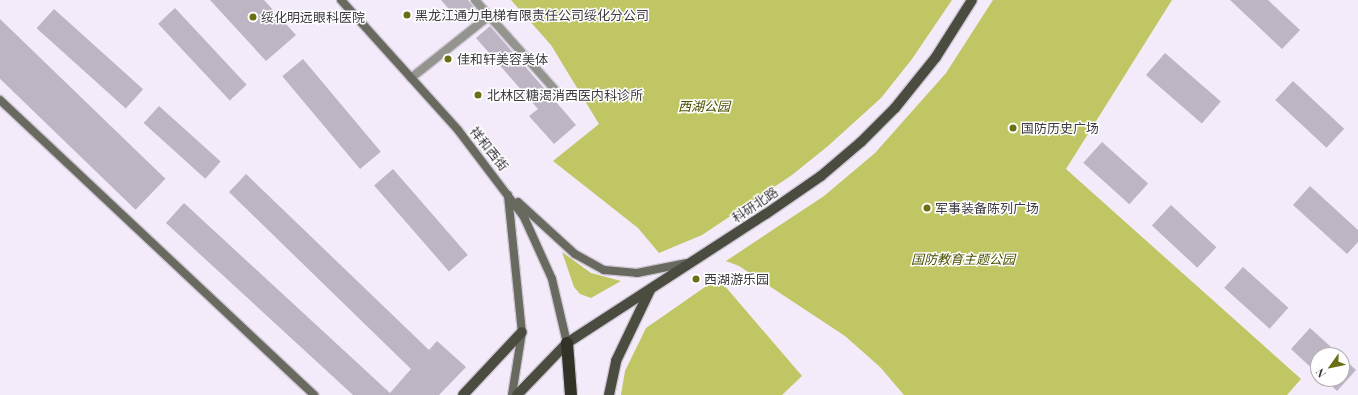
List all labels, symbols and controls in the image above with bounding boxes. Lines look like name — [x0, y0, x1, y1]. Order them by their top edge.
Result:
place label: 黑龙江通力电梯有限责任公司绥化分公司 — [415, 7, 649, 23]
place label: 绥化明远眼科医院 — [261, 9, 365, 25]
marker: 黑龙江通力电梯有限责任公司绥化分公司 — [402, 10, 412, 20]
marker: 绥化明远眼科医院 — [248, 12, 258, 22]
place label: 佳和轩美容美体 — [457, 51, 548, 67]
marker: 佳和轩美容美体 — [442, 53, 454, 65]
place label: 北林区糖渴消西医内科诊所 — [487, 87, 643, 103]
marker: 北林区糖渴消西医内科诊所 — [472, 89, 484, 101]
park label: 西湖公园 — [678, 98, 730, 114]
place label: 国防历史广场 — [1021, 120, 1099, 136]
marker: 国防历史广场 — [1008, 123, 1018, 133]
street label: 祥和西街 — [467, 124, 511, 174]
street label: 科研北路 — [729, 184, 781, 226]
place label: 军事装备陈列广场 — [935, 200, 1039, 216]
marker: 军事装备陈列广场 — [922, 203, 932, 213]
park label: 国防教育主题公园 — [911, 251, 1015, 267]
place label: 西湖游乐园 — [704, 271, 769, 287]
marker: 西湖游乐园 — [691, 274, 701, 284]
north arrow — [1310, 347, 1350, 387]
text: N — [1312, 366, 1329, 381]

